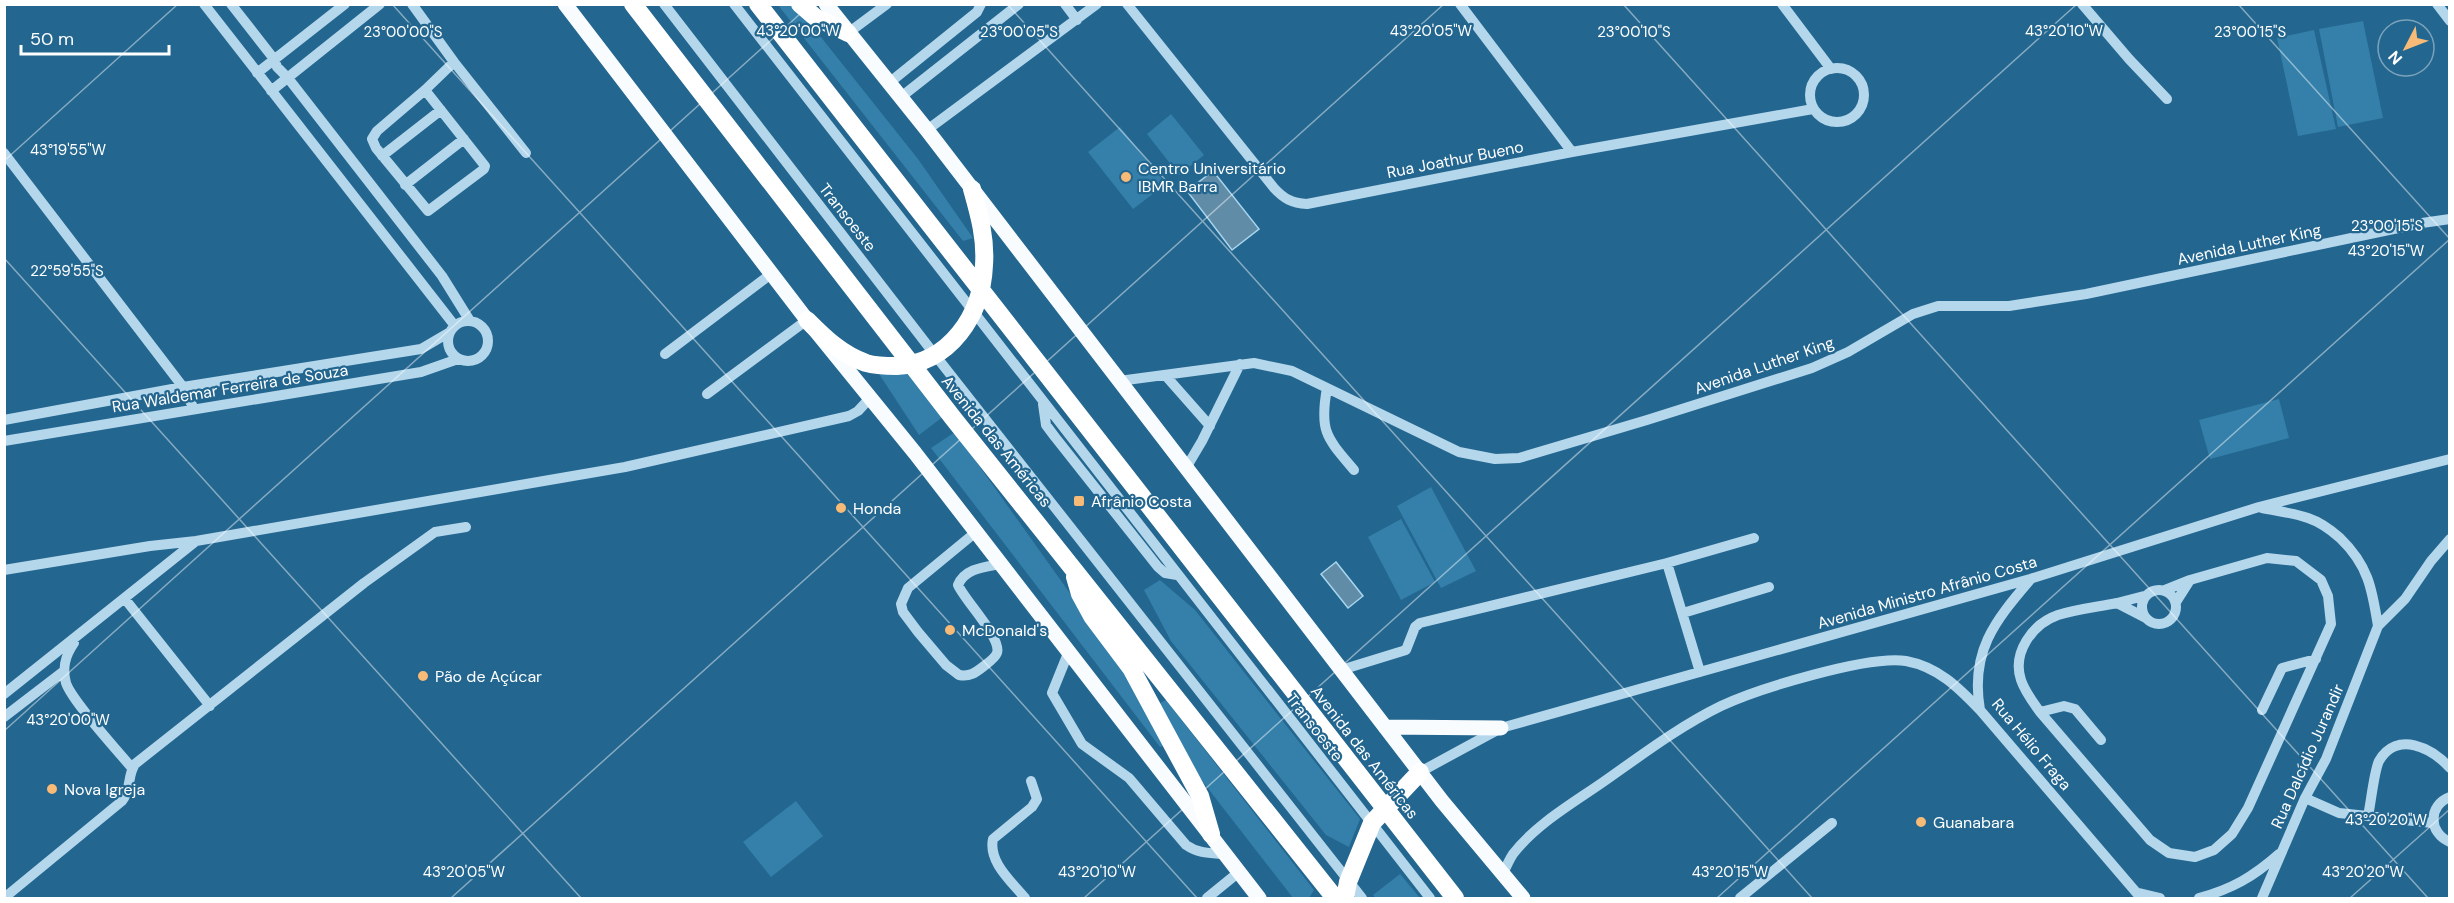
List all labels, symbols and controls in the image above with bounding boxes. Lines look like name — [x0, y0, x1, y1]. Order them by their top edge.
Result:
scale bar — [21, 18, 170, 56]
north arrow — [2376, 18, 2436, 78]
text: 43°20'00"W — [756, 21, 840, 41]
text: 43°20'05"W — [1390, 21, 1473, 41]
text: 43°20'10"W — [2025, 21, 2104, 41]
text: 23°00'00"S — [363, 22, 443, 42]
text: 23°00'05"S — [980, 22, 1058, 42]
text: 23°00'10"S — [1597, 22, 1671, 42]
text: 23°00'15"S — [2214, 22, 2286, 42]
text: 50 m — [30, 27, 74, 51]
text: N — [2384, 46, 2407, 69]
street label: Rua Joathur Bueno — [1385, 136, 1525, 183]
text: 43°19'55"W — [30, 140, 107, 160]
place label: Centro Universitário IBMR Barra — [1138, 158, 1286, 197]
marker: Centro Universitário IBMR Barra — [1119, 170, 1133, 184]
street label: Transoeste — [814, 179, 881, 256]
text: 23°00'15"S — [2351, 216, 2423, 236]
street label: Avenida Luther King — [2175, 219, 2323, 270]
text: 43°20'15"W — [2348, 241, 2425, 261]
text: 22°59'55"S — [30, 261, 104, 281]
street label: Avenida Luther King — [1691, 332, 1837, 399]
street label: Rua Waldemar Ferreira de Souza — [110, 359, 350, 418]
street label: Avenida das Américas — [937, 371, 1056, 511]
place label: Afrânio Costa — [1091, 491, 1192, 512]
marker: Afrânio Costa — [1072, 494, 1086, 508]
place label: Honda — [853, 498, 901, 519]
marker: Honda — [834, 501, 848, 515]
street label: Avenida Ministro Afrânio Costa — [1815, 551, 2039, 634]
place label: McDonald's — [962, 620, 1047, 641]
marker: McDonald's — [943, 623, 957, 637]
place label: Pão de Açúcar — [435, 666, 542, 687]
marker: Pão de Açúcar — [416, 669, 430, 683]
street label: Avenida das Américas — [1306, 681, 1423, 823]
street label: Rua Dalcídio Jurandir — [2266, 681, 2349, 832]
street label: Transoeste — [1281, 689, 1348, 766]
street label: Rua Hélio Fraga — [1987, 694, 2076, 795]
text: 43°20'00"W — [26, 710, 110, 730]
place label: Nova Igreja — [64, 779, 145, 800]
marker: Nova Igreja — [45, 782, 59, 796]
text: 43°20'20"W — [2345, 810, 2427, 830]
place label: Guanabara — [1933, 812, 2014, 833]
marker: Guanabara — [1914, 815, 1928, 829]
text: 43°20'05"W — [423, 862, 506, 882]
text: 43°20'10"W — [1058, 862, 1137, 882]
text: 43°20'15"W — [1692, 862, 1769, 882]
text: 43°20'20"W — [2322, 862, 2404, 882]

